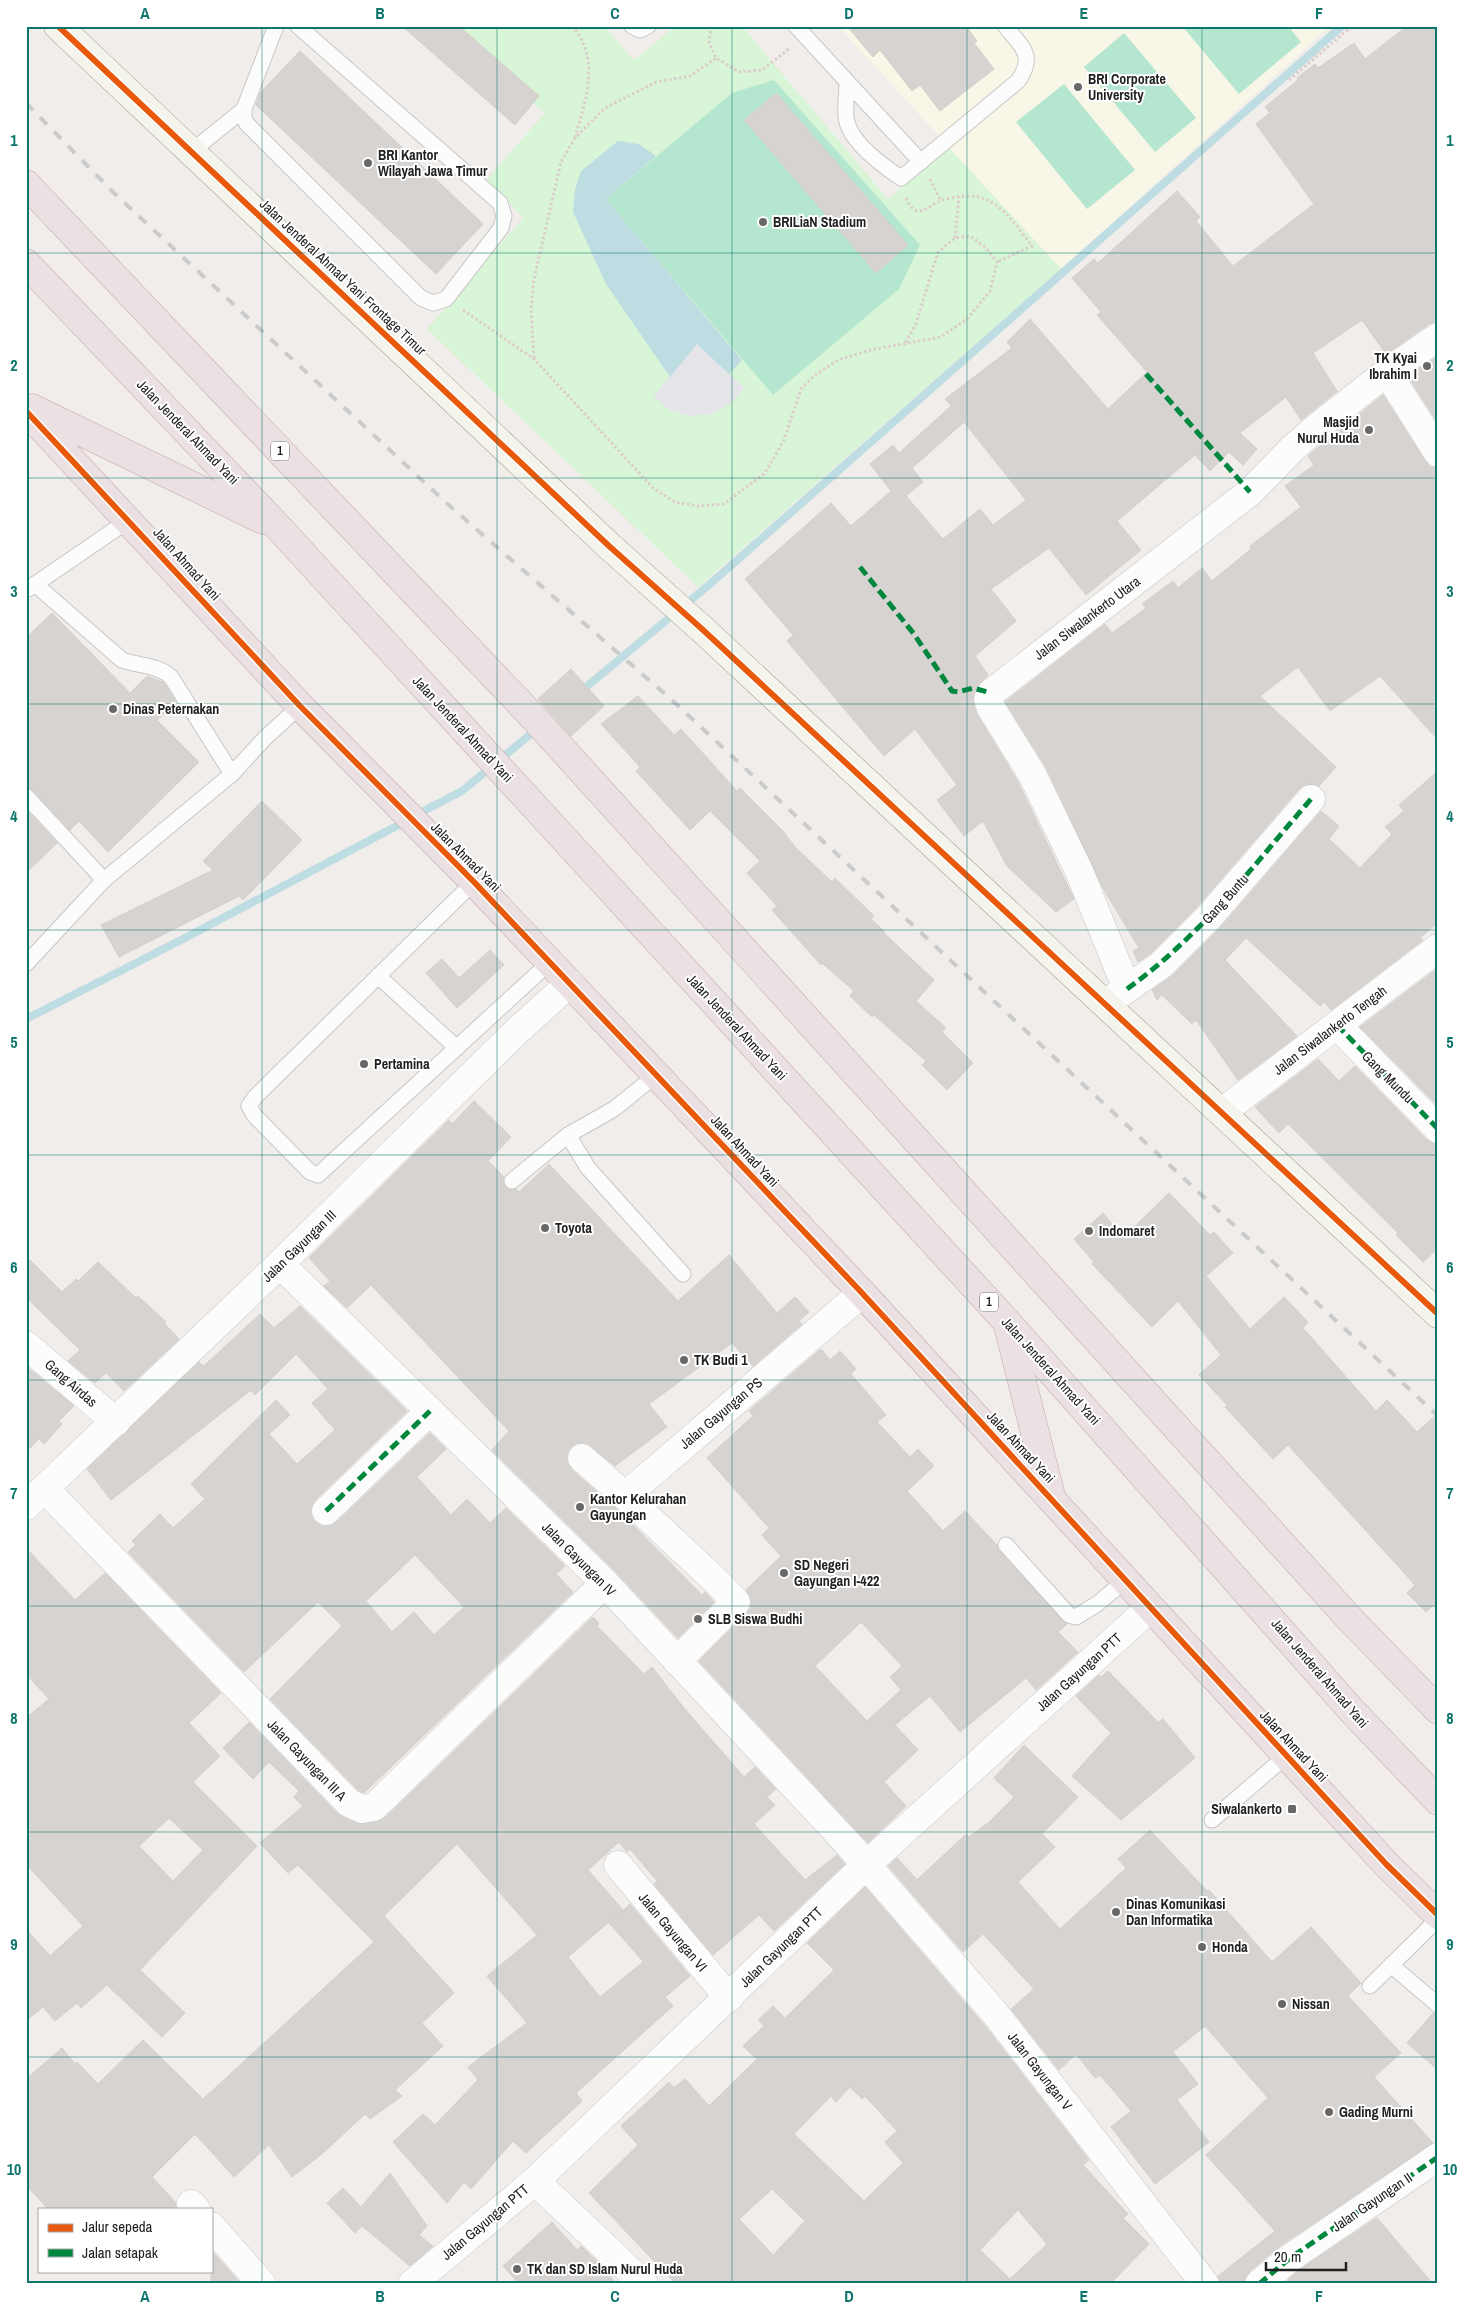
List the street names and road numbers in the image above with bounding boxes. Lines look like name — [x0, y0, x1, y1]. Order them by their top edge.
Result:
street label: Jalan Jenderal Ahmad Yani Frontage Timur — [256, 195, 430, 359]
street label: Jalan Jenderal Ahmad Yani — [133, 376, 243, 488]
road number: 1 — [271, 442, 289, 461]
street label: Jalan Ahmad Yani — [149, 524, 225, 604]
street label: Jalan Siwalankerto Utara — [1030, 572, 1144, 664]
street label: Jalan Jenderal Ahmad Yani — [409, 672, 517, 786]
street label: Jalan Ahmad Yani — [427, 818, 505, 896]
street label: Gang Buntu — [1198, 870, 1252, 928]
street label: Jalan Jenderal Ahmad Yani — [683, 970, 791, 1084]
street label: Jalan Siwalankerto Tengah — [1270, 981, 1390, 1079]
street label: Gang Mundu — [1358, 1047, 1418, 1107]
street label: Jalan Ahmad Yani — [707, 1111, 783, 1191]
street label: Jalan Gayungan III — [258, 1206, 340, 1286]
road number: 1 — [980, 1292, 998, 1311]
street label: Jalan Jenderal Ahmad Yani — [998, 1313, 1104, 1429]
street label: Gang Airdas — [41, 1355, 101, 1411]
street label: Jalan Gayungan PS — [676, 1373, 766, 1453]
street label: Jalan Ahmad Yani — [983, 1407, 1059, 1487]
street label: Jalan Gayungan IV — [538, 1518, 620, 1600]
street label: Jalan Jenderal Ahmad Yani — [1267, 1615, 1373, 1731]
street label: Jalan Gayungan PTT — [1033, 1629, 1125, 1715]
street label: Jalan Ahmad Yani — [1256, 1706, 1332, 1786]
street label: Jalan Gayungan III A — [263, 1715, 351, 1805]
street label: Jalan Gayungan VI — [635, 1889, 711, 1975]
street label: Jalan Gayungan PTT — [736, 1903, 826, 1991]
street label: Jalan Gayungan V — [1004, 2028, 1076, 2114]
street label: Jalan Gayungan II — [1328, 2168, 1416, 2236]
street label: Jalan Gayungan PTT — [438, 2180, 532, 2264]

